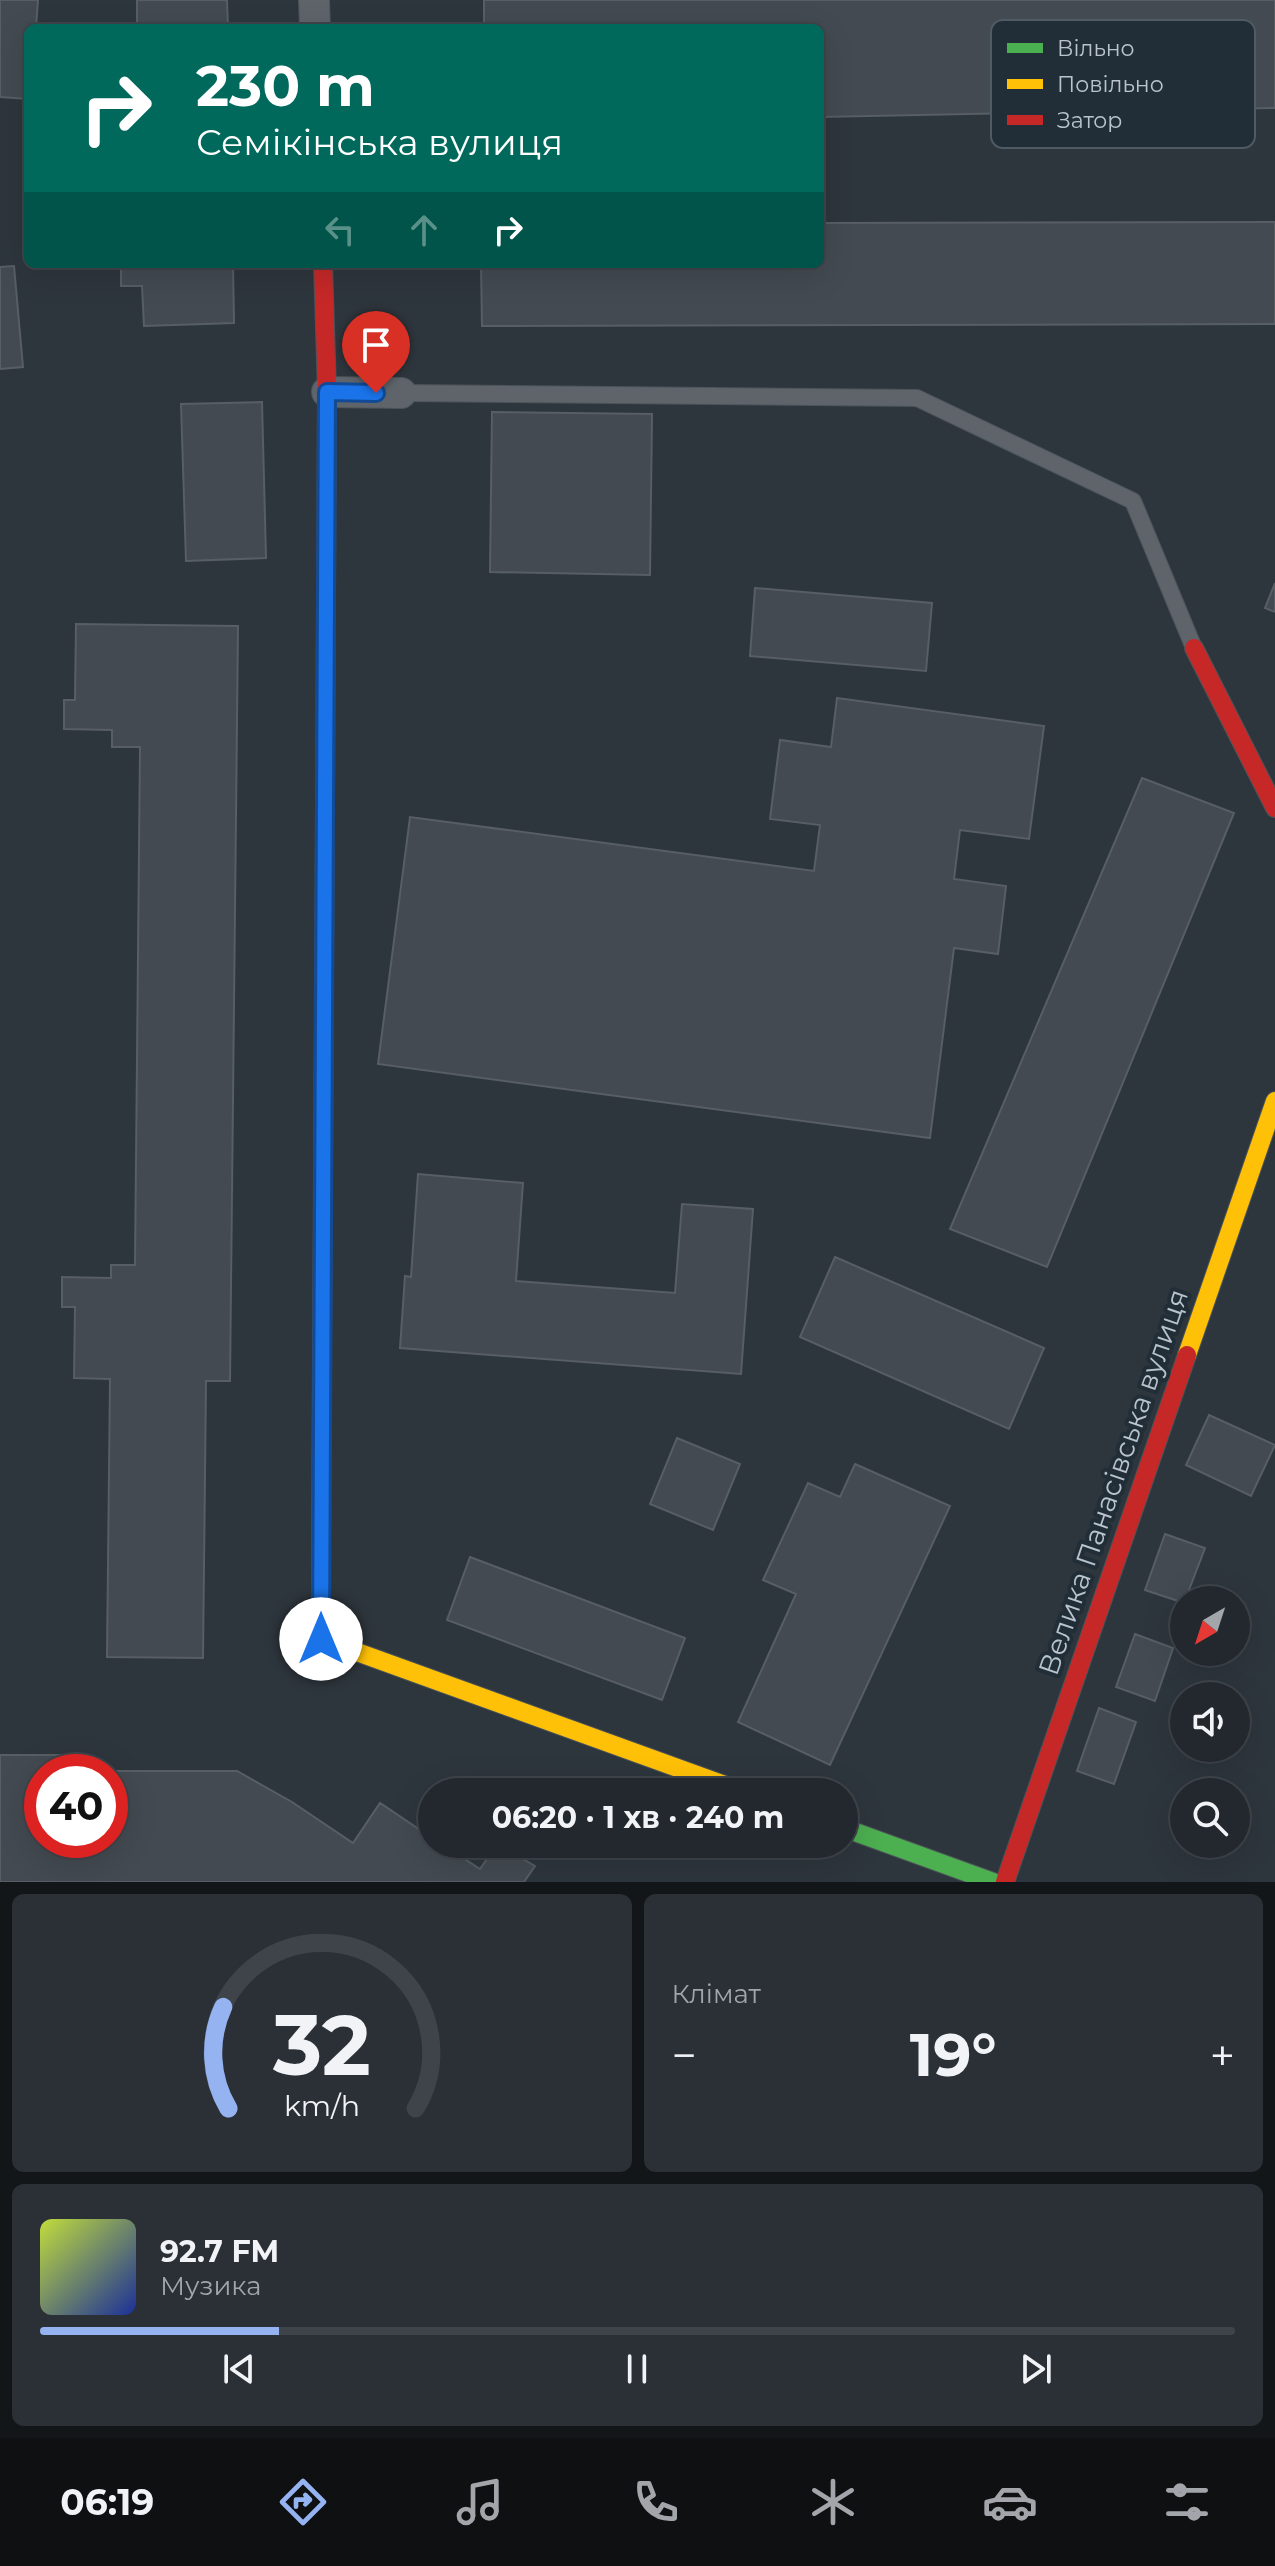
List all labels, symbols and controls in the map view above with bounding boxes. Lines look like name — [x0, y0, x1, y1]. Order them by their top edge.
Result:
legend — [991, 20, 1255, 148]
text: Вільно — [1057, 35, 1135, 62]
text: 230 m — [196, 52, 375, 120]
icon: right — [64, 56, 168, 160]
text: Повільно — [1057, 71, 1164, 98]
text: Затор — [1057, 107, 1122, 134]
text: Семікінська вулиця — [196, 120, 563, 164]
icon: left — [318, 208, 362, 252]
icon: ahead — [402, 208, 446, 252]
icon: right — [486, 208, 530, 252]
pin — [342, 311, 410, 393]
icon: arrive — [354, 323, 398, 367]
street label: Велика Панасівська вулиця — [1031, 1285, 1195, 1679]
north arrow — [1170, 1586, 1250, 1666]
map controls — [1170, 1586, 1250, 1858]
position arrow — [279, 1597, 363, 1681]
button: sound — [1170, 1682, 1250, 1762]
speed limit sign: 40 — [24, 1754, 128, 1858]
button: search — [1170, 1778, 1250, 1858]
text: 06:20 · 1 хв · 240 m — [492, 1799, 784, 1836]
text: Клімат — [672, 1978, 761, 2010]
text: 32 — [272, 1994, 371, 2096]
text: 19° — [910, 2018, 997, 2091]
text: − — [672, 2028, 697, 2082]
text: + — [1210, 2028, 1235, 2082]
text: km/h — [284, 2088, 360, 2123]
text: 92.7 FM — [160, 2233, 279, 2270]
text: Музика — [160, 2270, 261, 2302]
icon: previous — [217, 2347, 261, 2391]
icon: pause — [615, 2347, 659, 2391]
icon: next — [1014, 2347, 1058, 2391]
icon: directions — [275, 2474, 331, 2530]
icon: music — [452, 2474, 508, 2530]
icon: phone — [628, 2474, 684, 2530]
icon: climate — [805, 2474, 861, 2530]
icon: car — [982, 2474, 1038, 2530]
icon: filters — [1159, 2474, 1215, 2530]
text: 06:19 — [60, 2480, 154, 2524]

